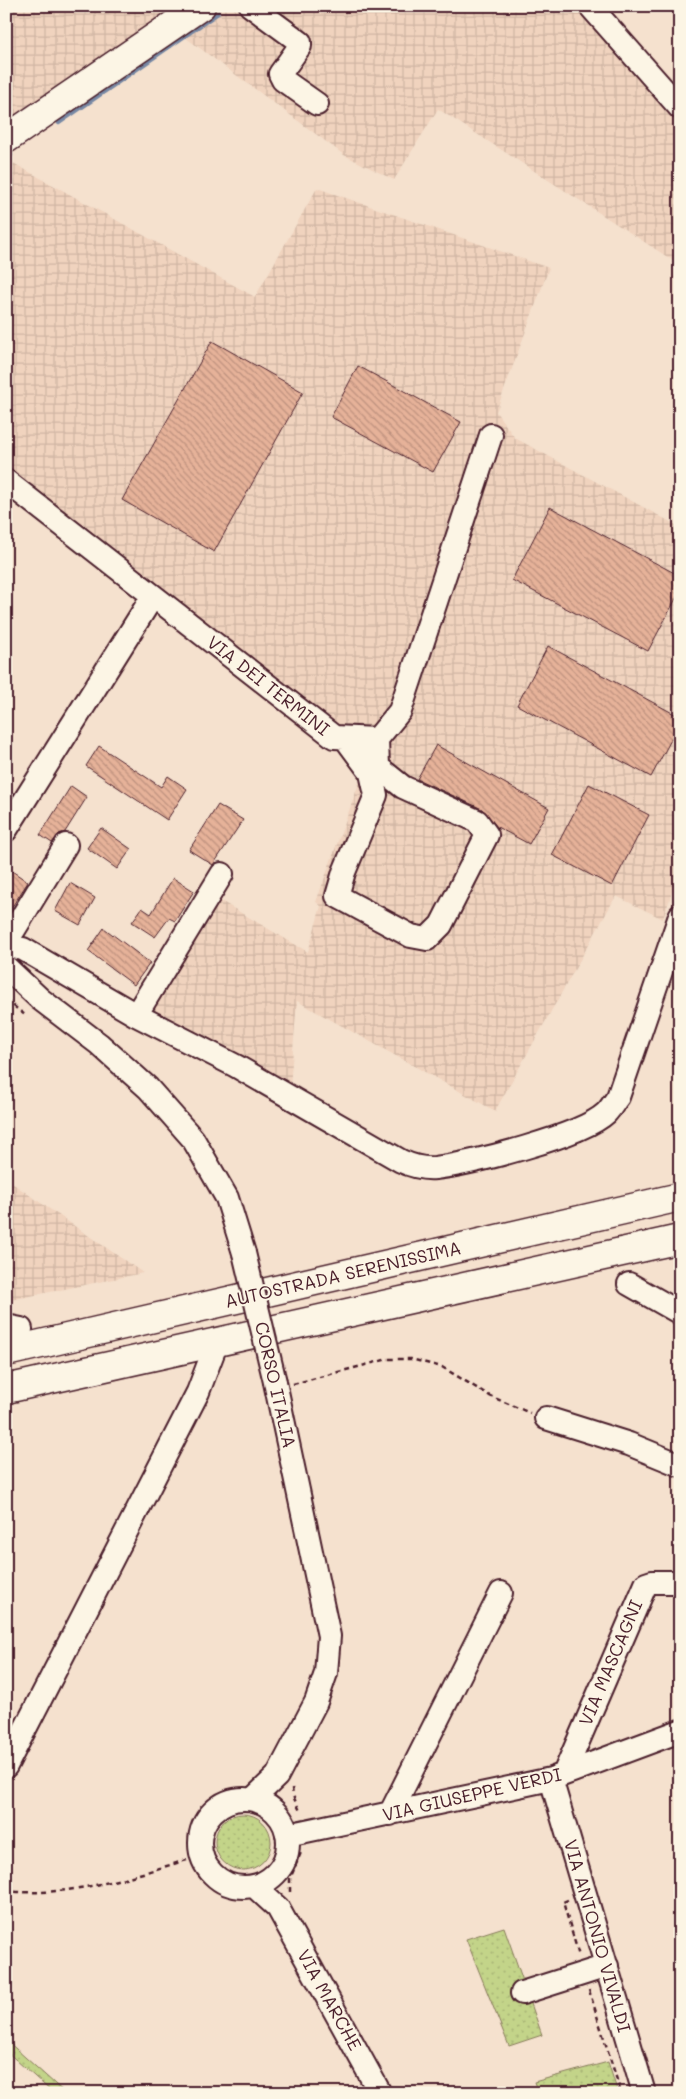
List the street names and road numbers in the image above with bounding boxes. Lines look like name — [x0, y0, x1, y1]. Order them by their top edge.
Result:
street label: VIA DEI TERMINI — [202, 630, 335, 741]
street label: AUTOSTRADA SERENISSIMA — [222, 1235, 463, 1313]
street label: CORSO ITALIA — [250, 1319, 302, 1450]
street label: VIA MASCAGNI — [573, 1596, 647, 1729]
street label: VIA GIUSEPPE VERDI — [380, 1762, 564, 1826]
street label: VIA ANTONIO VIVALDI — [559, 1837, 637, 2035]
street label: VIA MARCHE — [292, 1945, 368, 2054]

